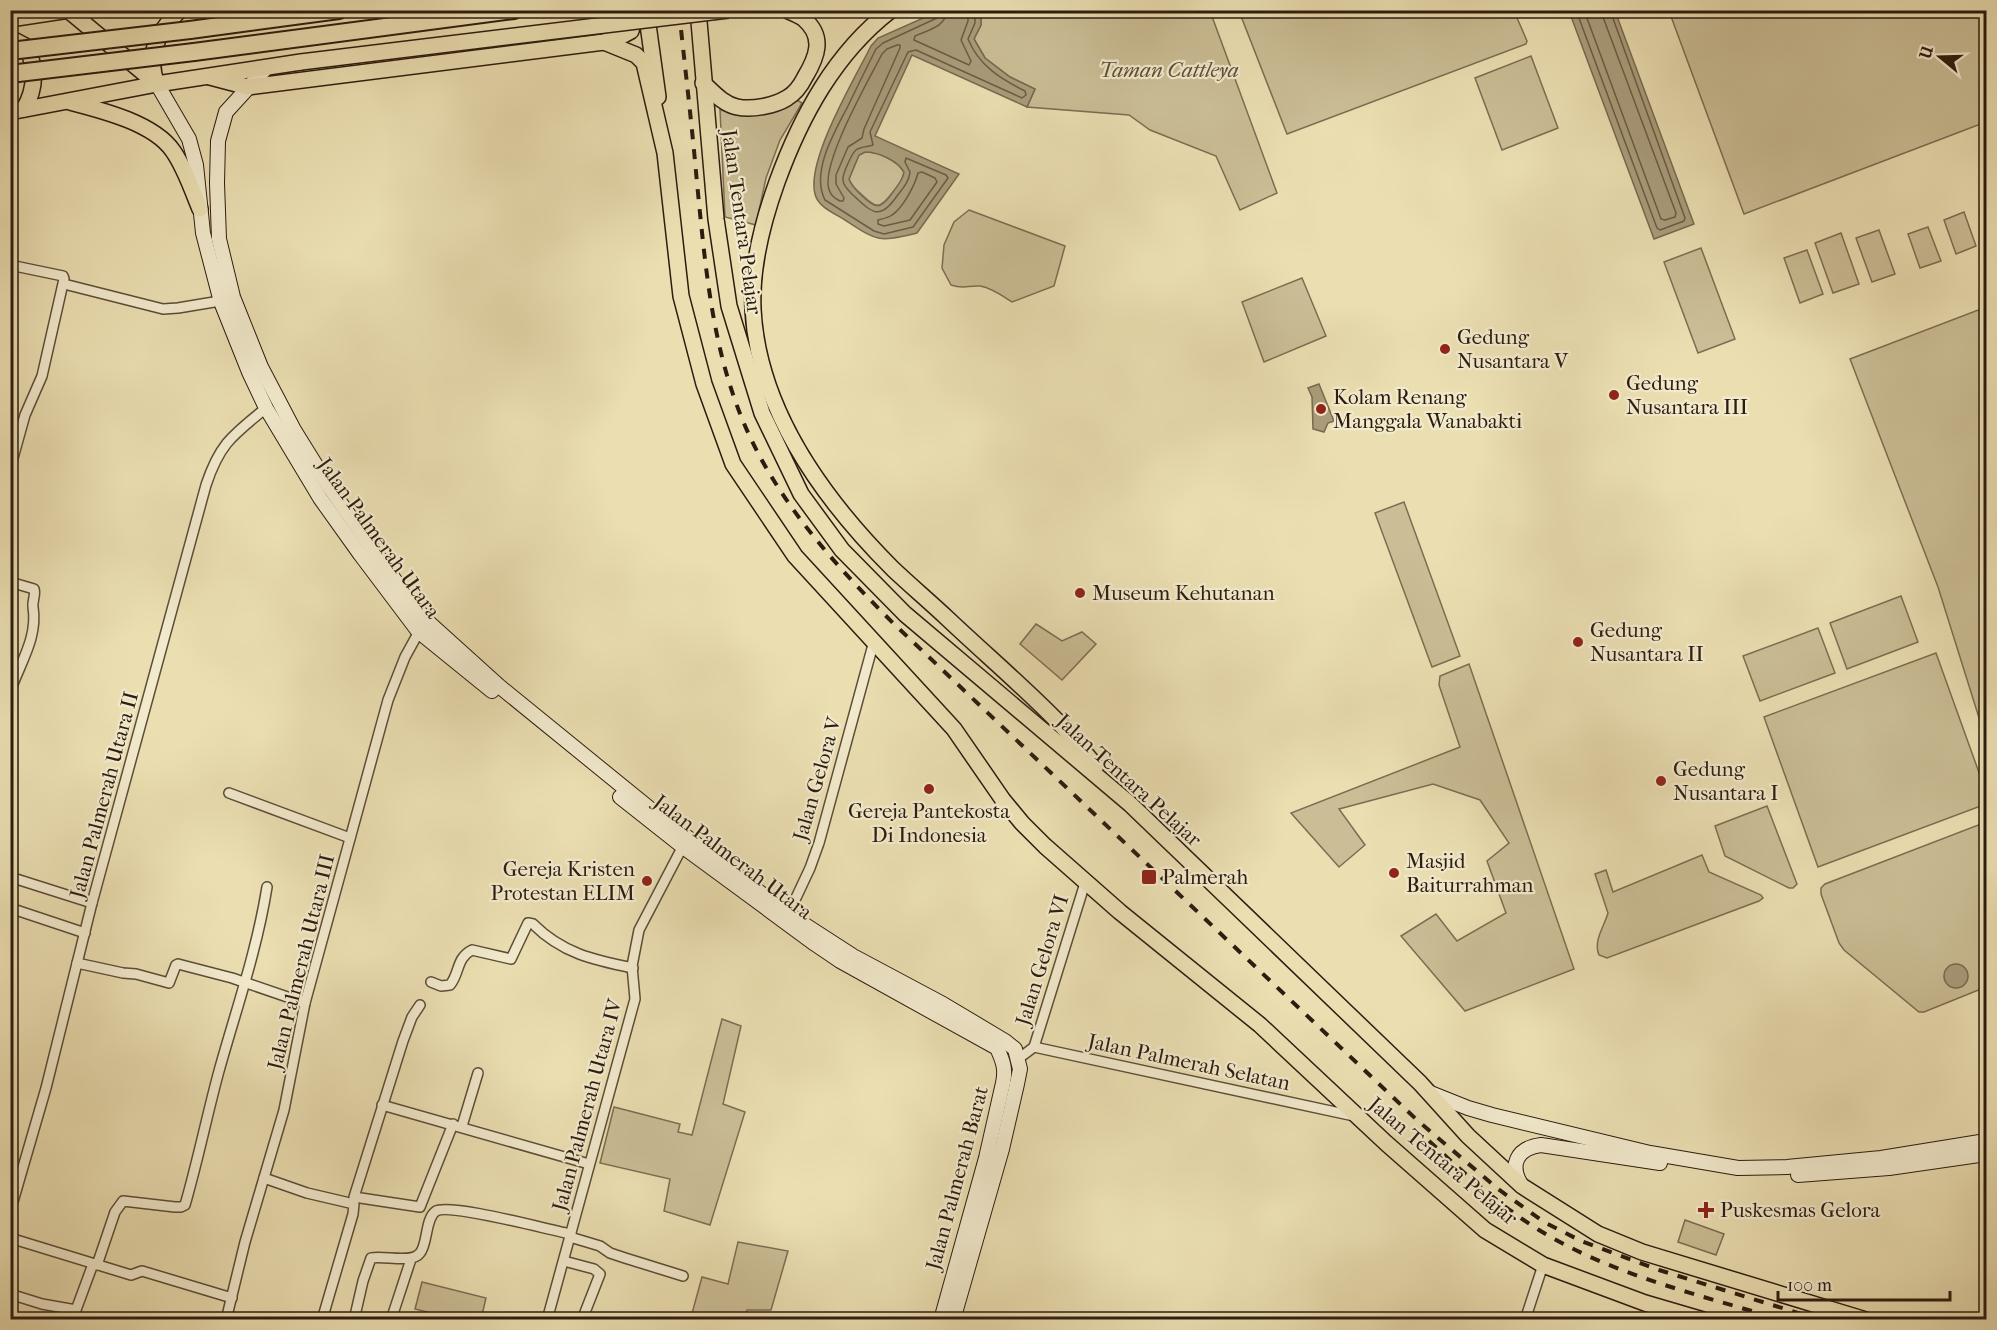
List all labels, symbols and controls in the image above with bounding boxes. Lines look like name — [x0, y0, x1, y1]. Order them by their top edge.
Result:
north arrow — [1910, 27, 1970, 87]
text: U — [1915, 43, 1937, 62]
park label: Taman Cattleya — [1099, 58, 1239, 82]
street label: Jalan Tentara Pelajar — [717, 126, 767, 316]
place label: Gedung Nusantara V — [1457, 325, 1569, 373]
marker: Gedung Nusantara V — [1438, 342, 1452, 356]
place label: Gedung Nusantara III — [1626, 371, 1748, 419]
place label: Kolam Renang Manggala Wanabakti — [1333, 385, 1522, 433]
marker: Gedung Nusantara III — [1607, 388, 1621, 402]
marker: Kolam Renang Manggala Wanabakti — [1314, 402, 1328, 416]
street label: Jalan Palmerah Utara — [312, 452, 445, 623]
place label: Museum Kehutanan — [1092, 581, 1275, 605]
marker: Museum Kehutanan — [1073, 586, 1087, 600]
place label: Gedung Nusantara II — [1590, 618, 1704, 666]
marker: Gedung Nusantara II — [1571, 635, 1585, 649]
street label: Jalan Palmerah Utara II — [64, 689, 143, 903]
street label: Jalan Tentara Pelajar — [1050, 707, 1206, 851]
street label: Jalan Gelora V — [787, 713, 846, 846]
place label: Gedung Nusantara I — [1673, 757, 1778, 805]
marker: Gedung Nusantara I — [1654, 774, 1668, 788]
marker: Gereja Pantekosta Di Indonesia — [922, 782, 936, 796]
street label: Jalan Palmerah Utara — [647, 788, 817, 925]
place label: Gereja Pantekosta Di Indonesia — [848, 799, 1010, 847]
place label: Masjid Baiturrahman — [1406, 849, 1534, 897]
street label: Jalan Palmerah Utara III — [262, 852, 339, 1074]
place label: Gereja Kristen Protestan ELIM — [491, 857, 635, 905]
place label: Palmerah — [1162, 865, 1248, 889]
marker: Masjid Baiturrahman — [1387, 866, 1401, 880]
marker: Palmerah — [1140, 868, 1158, 886]
marker: Gereja Kristen Protestan ELIM — [640, 874, 654, 888]
street label: Jalan Gelora VI — [1010, 892, 1073, 1030]
street label: Jalan Palmerah Utara IV — [547, 995, 627, 1216]
street label: Jalan Palmerah Selatan — [1084, 1028, 1292, 1095]
street label: Jalan Palmerah Barat — [920, 1083, 993, 1275]
street label: Jalan Tentara Pelajar — [1362, 1091, 1522, 1230]
place label: Puskesmas Gelora — [1720, 1198, 1881, 1222]
marker: Puskesmas Gelora — [1697, 1201, 1715, 1219]
scale bar — [1778, 1264, 1950, 1302]
text: 100 m — [1787, 1275, 1832, 1296]

